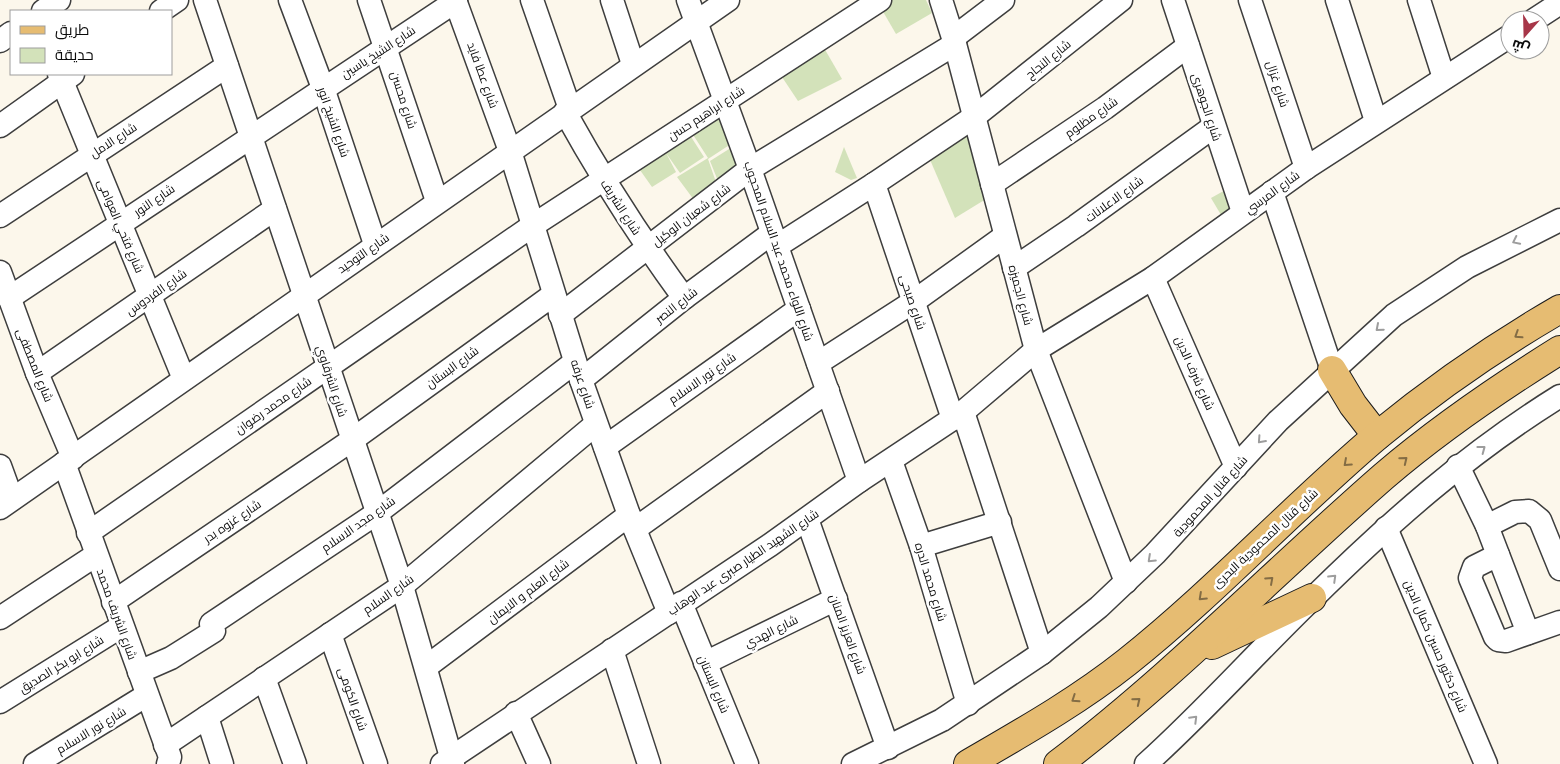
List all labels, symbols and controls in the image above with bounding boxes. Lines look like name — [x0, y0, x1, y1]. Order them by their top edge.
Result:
legend — [10, 10, 172, 75]
north arrow — [1500, 10, 1550, 60]
text: طريق — [55, 19, 89, 40]
street label: شارع الشيخ ياسين — [338, 22, 419, 82]
street label: شارع النجاح — [1022, 36, 1074, 83]
text: ش — [1509, 36, 1532, 60]
street label: شارع عطا فايد — [463, 40, 502, 110]
text: حديقة — [55, 44, 94, 64]
street label: شارع غزال — [1262, 59, 1293, 110]
street label: شارع محسن — [387, 69, 420, 131]
street label: شارع الجوهرى — [1188, 71, 1225, 143]
street label: شارع ابراهيم حسن — [665, 83, 748, 144]
street label: شارع الشيخ انور — [314, 84, 353, 160]
street label: شارع مظلوم — [1062, 93, 1121, 141]
street label: شارع الامل — [87, 119, 140, 162]
street label: شارع اللواء محمد عبد السلام المحجوب — [740, 159, 817, 343]
street label: شارع المرسي — [1242, 167, 1304, 219]
street label: شارع الاعلانات — [1082, 173, 1147, 226]
street label: شارع الشريف — [597, 176, 645, 238]
street label: شارع فتحي العوامى — [92, 177, 148, 276]
street label: شارع النور — [130, 181, 178, 221]
street label: شارع شعبان الوكيل — [649, 181, 734, 250]
street label: شارع التوحيد — [334, 230, 392, 277]
one-way arrow — [1512, 235, 1521, 245]
street label: شارع الجميزه — [1005, 263, 1036, 327]
street label: شارع الفردوس — [123, 266, 190, 319]
street label: شارع صبحى — [896, 272, 929, 332]
street label: شارع النصر — [651, 284, 701, 328]
one-way arrow — [1376, 322, 1385, 331]
street label: شارع المصطفى — [12, 326, 57, 405]
one-way arrow — [1515, 328, 1524, 338]
street label: شارع شرف الدين — [1171, 334, 1218, 413]
street label: شارع الشرقاوي — [310, 343, 351, 420]
street label: شارع البستان — [423, 343, 482, 392]
street label: شارع نور الاسلام — [665, 349, 739, 408]
street label: شارع عرفه — [567, 357, 598, 411]
street label: شارع محمد رضوان — [232, 373, 315, 438]
one-way arrow — [1258, 434, 1267, 443]
one-way arrow — [1476, 446, 1485, 454]
street label: شارع قنال المحمودية — [1170, 452, 1251, 540]
one-way arrow — [1398, 457, 1407, 465]
one-way arrow — [1343, 458, 1352, 467]
street label: شارع قنال المحمودية البحرى — [1209, 485, 1322, 592]
street label: شارع مجد الاسلام — [318, 493, 399, 556]
street label: شارع غزوه بدر — [200, 496, 264, 547]
street label: شارع الشهيد الطيار صبرى عبد الوهاب — [665, 506, 822, 619]
street label: شارع محمد الدره — [911, 541, 950, 624]
one-way arrow — [1147, 553, 1156, 562]
street label: شارع العلم و الايمان — [484, 555, 572, 627]
street label: شارع الشريف محمد — [93, 567, 140, 662]
street label: شارع السلام — [360, 571, 417, 618]
one-way arrow — [1327, 575, 1336, 584]
one-way arrow — [1264, 577, 1273, 586]
street label: شارع دكتور حسين كمال الدين — [1400, 578, 1471, 715]
street label: شارع العزيز المنان — [826, 592, 869, 677]
one-way arrow — [1198, 592, 1207, 601]
street label: شارع الهدي — [742, 612, 802, 653]
street label: شارع ابو بكر الصديق — [16, 632, 107, 697]
street label: شارع البستان — [694, 653, 733, 716]
street label: شارع الكومى — [334, 665, 371, 733]
one-way arrow — [1072, 693, 1081, 703]
one-way arrow — [1131, 699, 1140, 707]
street label: شارع نور الاسلام — [53, 703, 129, 758]
one-way arrow — [1188, 716, 1197, 725]

